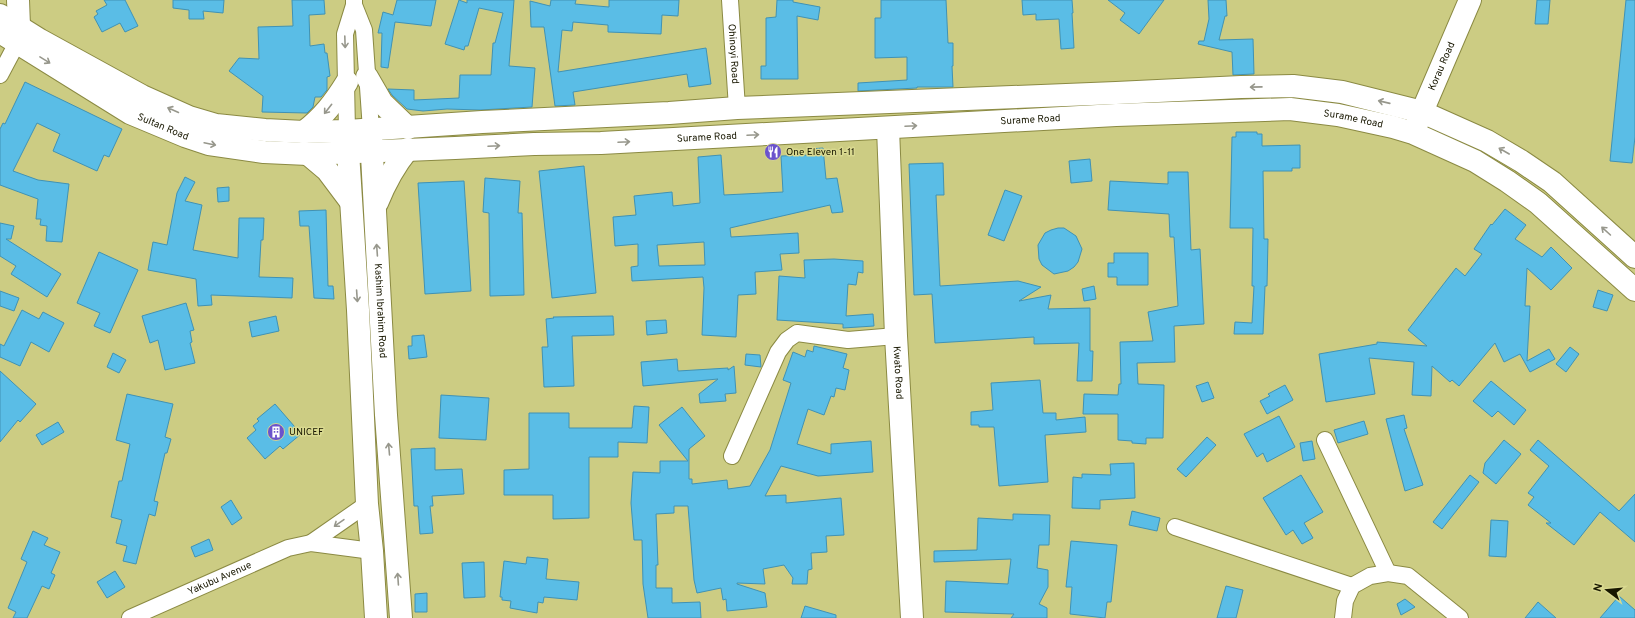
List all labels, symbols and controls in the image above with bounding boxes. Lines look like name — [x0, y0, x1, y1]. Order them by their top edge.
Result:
street label: Ohinoyi Road — [725, 23, 742, 84]
one-way arrow — [341, 35, 349, 48]
street label: Korau Road — [1425, 40, 1458, 93]
one-way arrow — [39, 56, 50, 64]
one-way arrow — [1250, 83, 1263, 90]
one-way arrow — [1378, 98, 1391, 106]
one-way arrow — [324, 104, 333, 115]
one-way arrow — [168, 106, 180, 113]
street label: Surame Road — [1323, 107, 1384, 131]
street label: Sultan Road — [135, 110, 190, 143]
street label: Surame Road — [1000, 112, 1061, 128]
one-way arrow — [904, 123, 917, 130]
street label: Surame Road — [676, 129, 737, 145]
one-way arrow — [746, 131, 759, 138]
one-way arrow — [617, 138, 630, 146]
one-way arrow — [203, 140, 216, 148]
one-way arrow — [487, 142, 500, 149]
restaurant icon: One Eleven 1-11 — [763, 142, 783, 162]
place label: One Eleven 1-11 — [786, 146, 855, 159]
one-way arrow — [1498, 147, 1510, 155]
one-way arrow — [1601, 227, 1611, 236]
one-way arrow — [374, 244, 381, 257]
street label: Kashim Ibrahim Road — [371, 263, 389, 359]
one-way arrow — [353, 289, 361, 302]
street label: Kwato Road — [890, 346, 906, 400]
building icon: UNICEF — [266, 422, 286, 442]
place label: UNICEF — [289, 426, 324, 439]
one-way arrow — [385, 443, 392, 456]
one-way arrow — [334, 519, 345, 528]
street label: Yakubu Avenue — [186, 558, 254, 598]
north arrow — [1587, 570, 1627, 610]
one-way arrow — [395, 573, 402, 586]
text: N — [1591, 582, 1606, 593]

